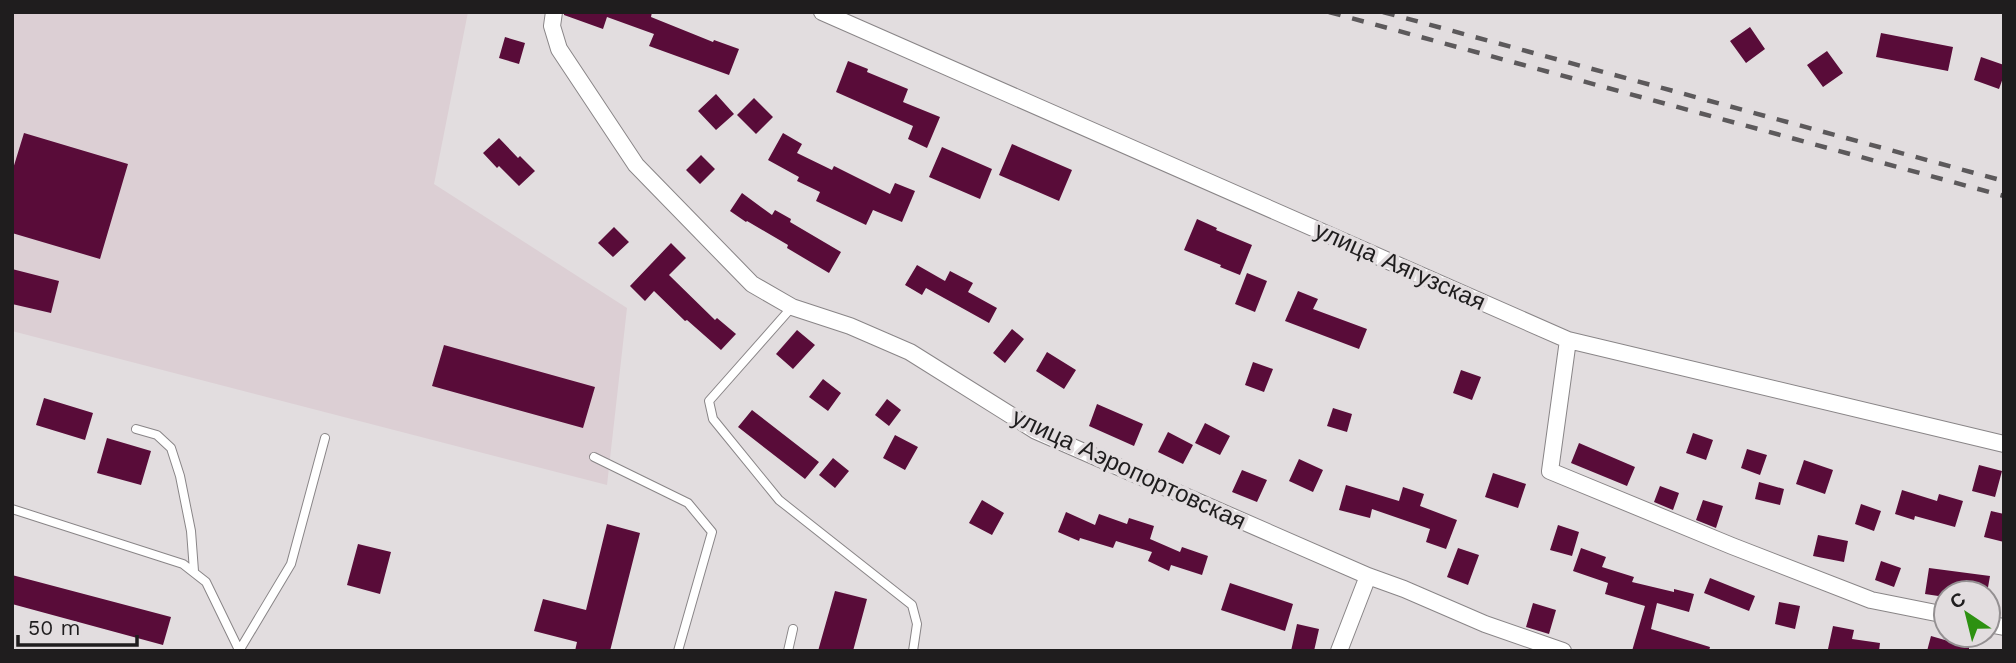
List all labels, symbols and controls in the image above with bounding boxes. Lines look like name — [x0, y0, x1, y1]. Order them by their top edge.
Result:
street label: улица Аягузская — [1310, 216, 1490, 316]
street label: улица Аэропортовская — [1008, 402, 1250, 536]
north arrow — [1932, 579, 2002, 649]
text: С — [1945, 587, 1970, 614]
scale bar — [18, 604, 136, 648]
text: 50 m — [28, 615, 80, 640]

